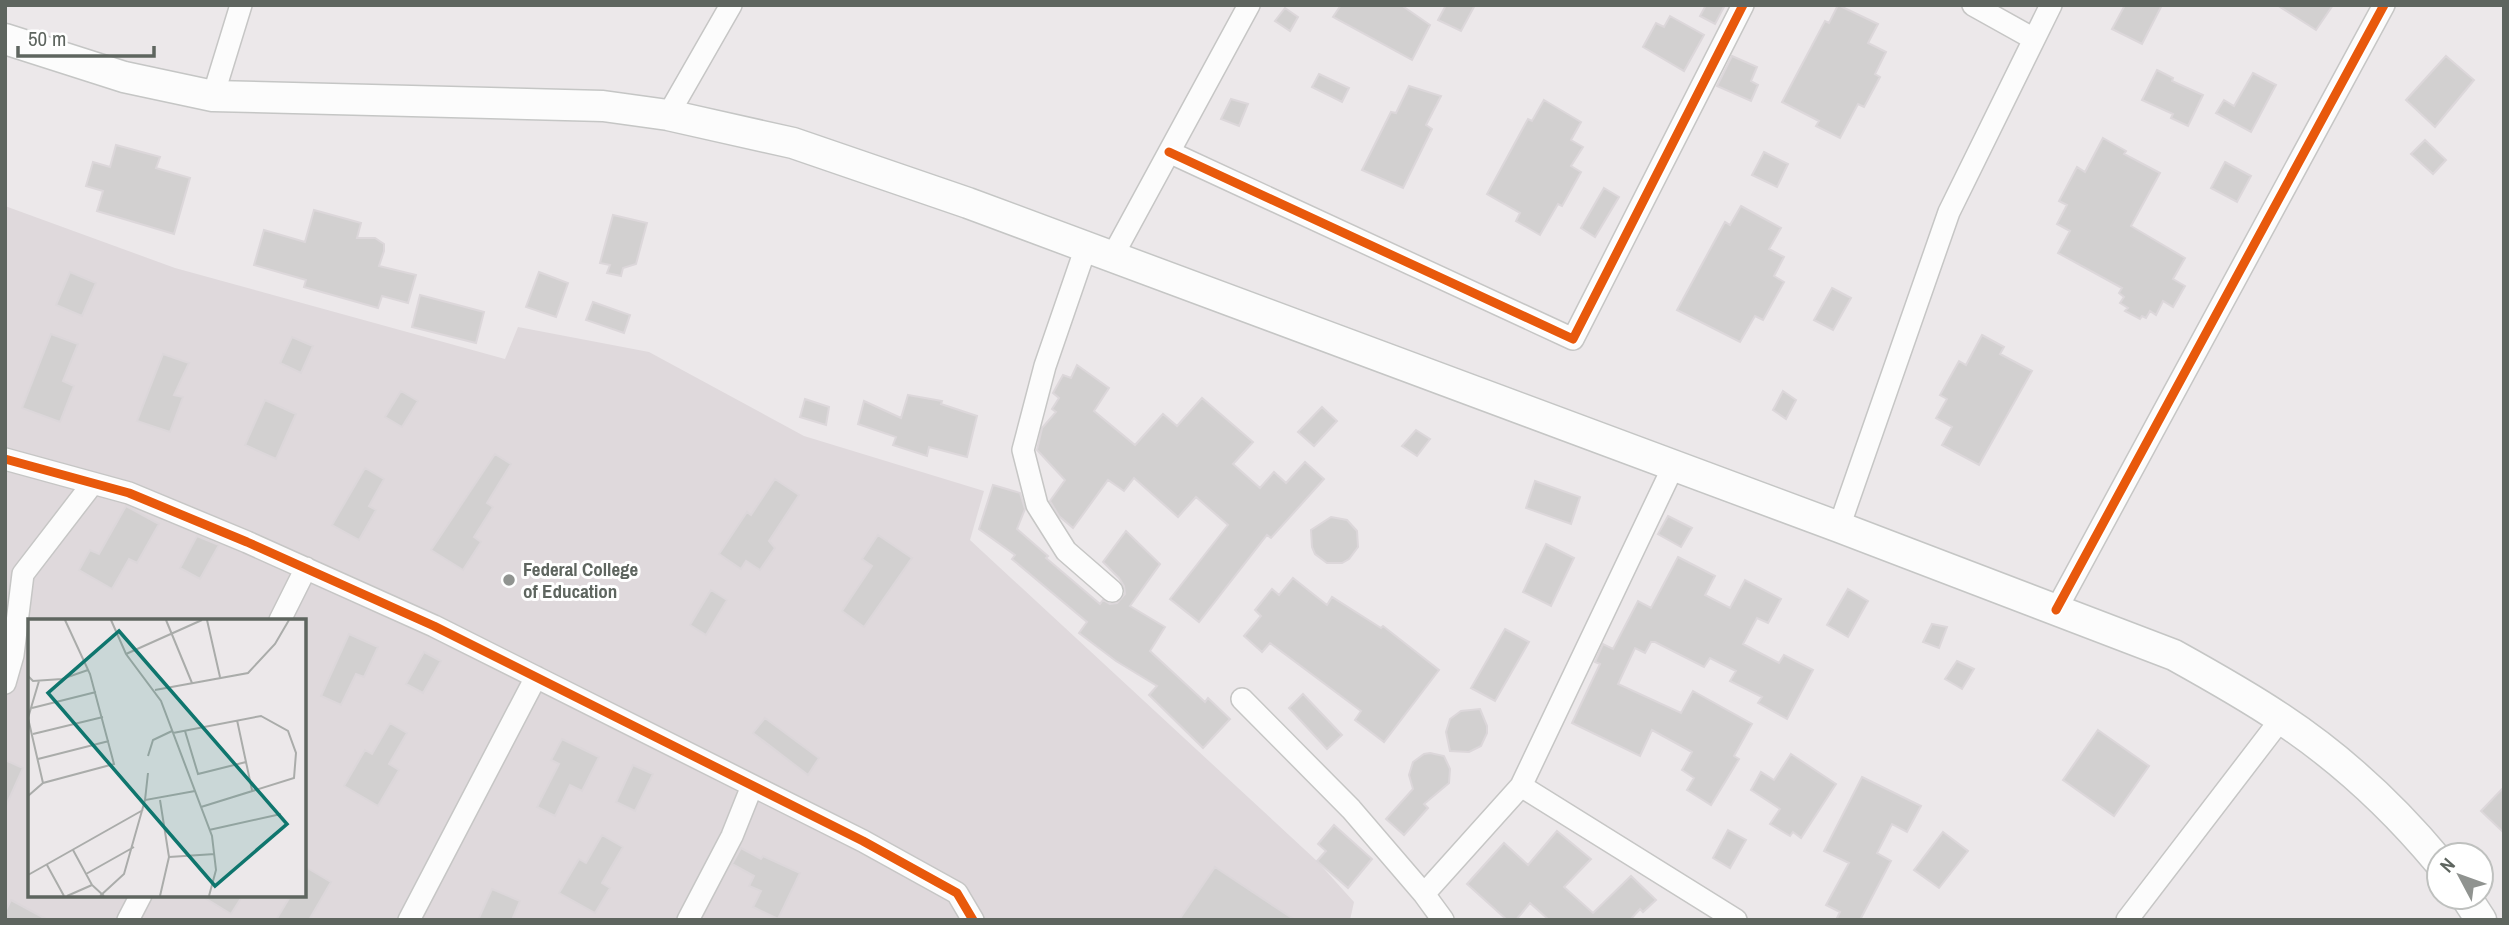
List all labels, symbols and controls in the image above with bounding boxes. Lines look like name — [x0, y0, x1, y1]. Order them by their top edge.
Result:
scale bar — [18, 14, 154, 58]
text: 50 m — [28, 24, 66, 53]
place label: Federal College of Education — [523, 556, 639, 604]
marker: Federal College of Education — [501, 572, 517, 588]
inset map — [28, 619, 306, 897]
north arrow — [2425, 841, 2495, 911]
text: N — [2434, 852, 2461, 878]

